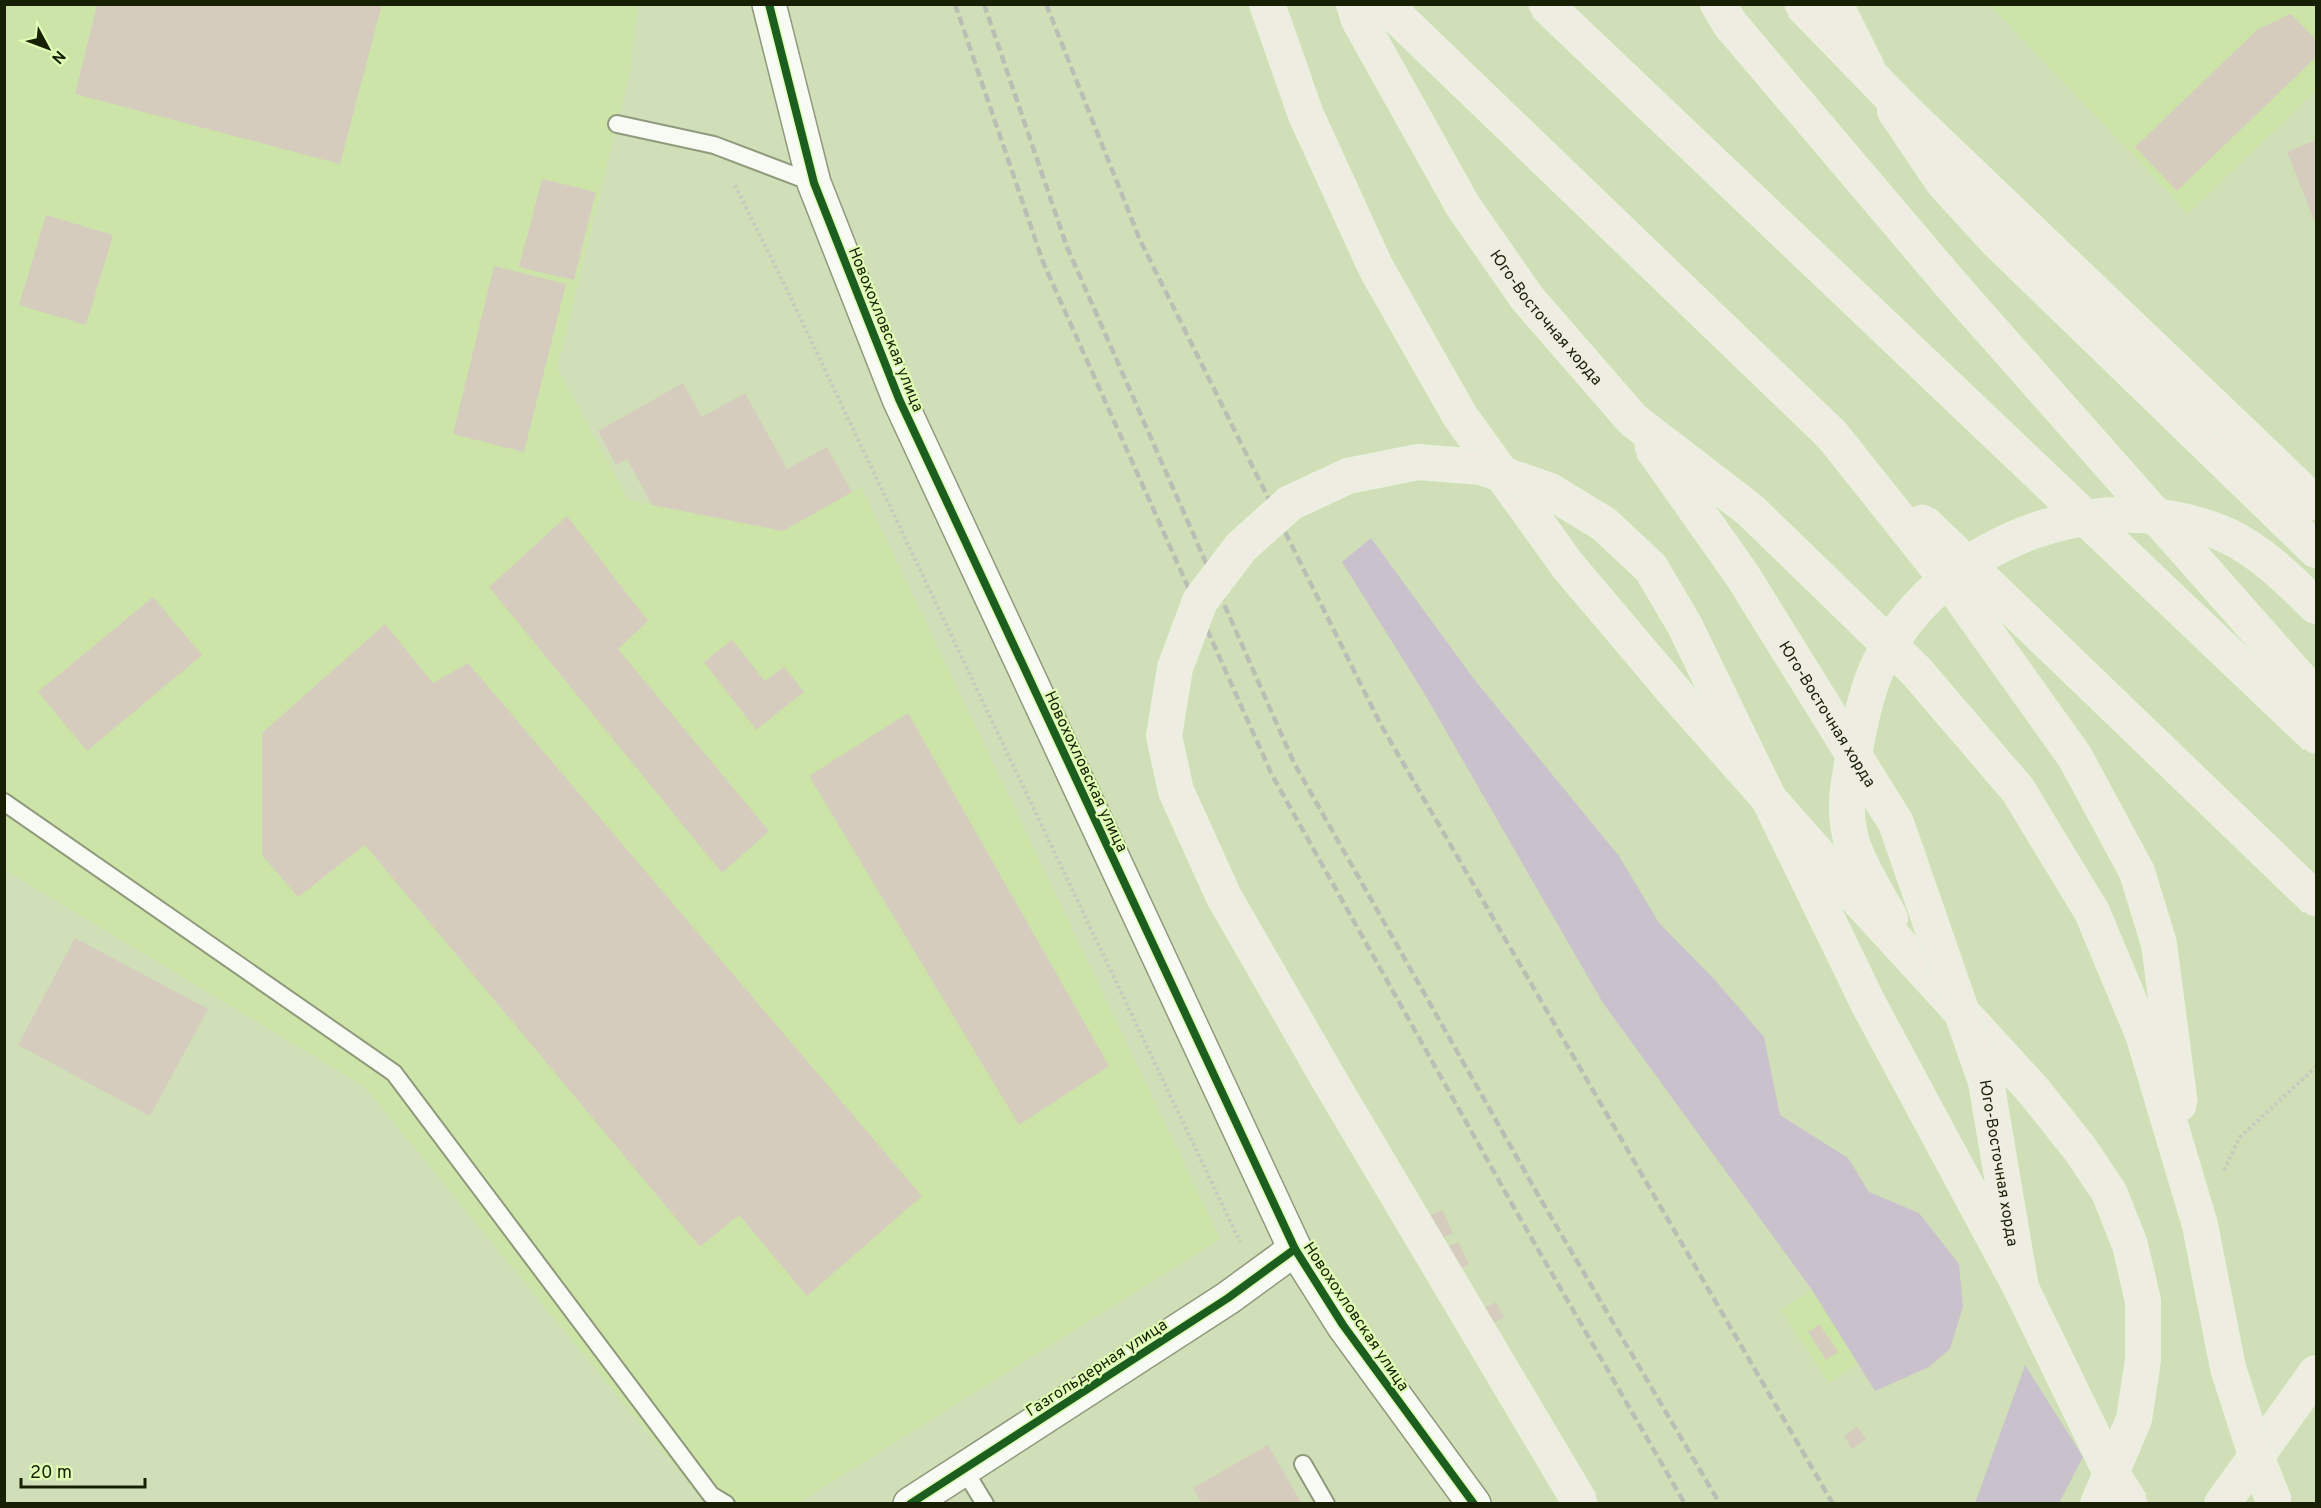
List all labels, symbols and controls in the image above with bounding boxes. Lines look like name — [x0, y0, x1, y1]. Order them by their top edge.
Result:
north arrow — [18, 18, 78, 78]
text: N — [46, 46, 69, 67]
street label: Новохохловская улица — [843, 245, 927, 415]
street label: Юго-Восточная хорда — [1484, 246, 1606, 390]
street label: Юго-Восточная хорда — [1773, 638, 1879, 792]
street label: Новохохловская улица — [1039, 688, 1131, 856]
street label: Юго-Восточная хорда — [1974, 1078, 2022, 1248]
street label: Новохохловская улица — [1298, 1239, 1413, 1396]
street label: Газгольдерная улица — [1023, 1315, 1172, 1422]
scale bar — [21, 1451, 146, 1489]
text: 20 m — [30, 1462, 72, 1485]

